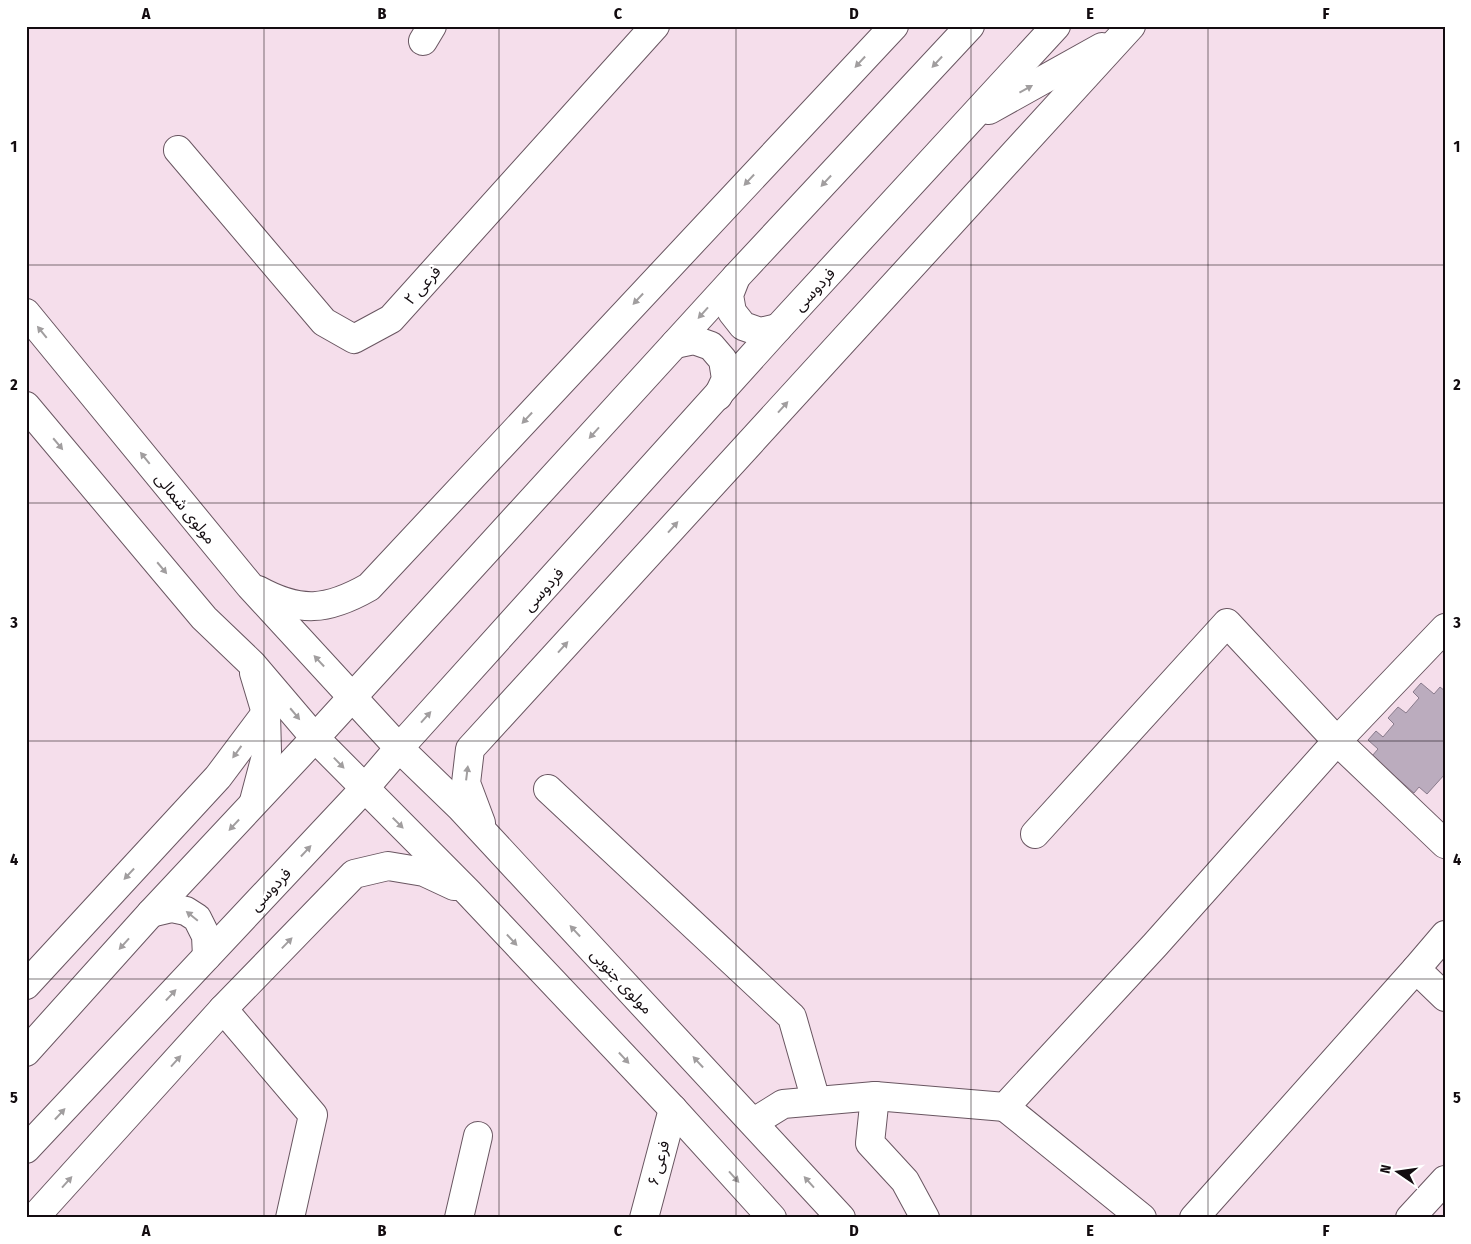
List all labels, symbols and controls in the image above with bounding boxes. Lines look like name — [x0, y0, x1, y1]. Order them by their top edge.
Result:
text: A — [141, 4, 151, 23]
text: B — [378, 4, 387, 23]
text: C — [614, 4, 623, 23]
text: D — [849, 4, 859, 23]
text: E — [1086, 4, 1094, 23]
text: F — [1322, 4, 1330, 23]
one-way arrow — [854, 55, 866, 67]
one-way arrow — [931, 55, 943, 67]
one-way arrow — [1019, 85, 1033, 94]
text: 1 — [11, 137, 17, 156]
text: 1 — [1454, 137, 1460, 156]
one-way arrow — [743, 174, 755, 186]
one-way arrow — [820, 174, 832, 186]
street label: فرعی ۲ — [400, 262, 445, 309]
street label: فردوسی — [790, 264, 839, 315]
one-way arrow — [632, 293, 644, 305]
one-way arrow — [697, 306, 709, 318]
one-way arrow — [36, 326, 47, 339]
text: 2 — [9, 375, 18, 394]
text: 2 — [1452, 375, 1461, 394]
one-way arrow — [777, 401, 788, 414]
one-way arrow — [521, 411, 533, 423]
one-way arrow — [588, 426, 600, 438]
one-way arrow — [52, 437, 63, 450]
one-way arrow — [139, 452, 150, 465]
street label: مولوی شمالی — [151, 469, 220, 548]
one-way arrow — [667, 522, 679, 534]
one-way arrow — [156, 562, 168, 574]
street label: فردوسی — [519, 564, 568, 615]
text: 3 — [9, 613, 18, 632]
text: 3 — [1452, 613, 1461, 632]
one-way arrow — [557, 642, 569, 654]
one-way arrow — [313, 655, 325, 667]
one-way arrow — [289, 708, 300, 721]
one-way arrow — [420, 712, 432, 724]
one-way arrow — [232, 745, 242, 759]
one-way arrow — [333, 757, 345, 769]
one-way arrow — [463, 765, 471, 781]
one-way arrow — [392, 817, 404, 829]
one-way arrow — [228, 818, 240, 830]
one-way arrow — [300, 845, 312, 857]
text: 4 — [10, 850, 18, 869]
text: 4 — [1453, 850, 1461, 869]
street label: فردوسی — [246, 864, 295, 915]
one-way arrow — [123, 867, 135, 879]
one-way arrow — [186, 911, 199, 922]
one-way arrow — [569, 925, 581, 937]
one-way arrow — [506, 933, 518, 945]
one-way arrow — [281, 937, 293, 949]
one-way arrow — [118, 938, 129, 951]
street label: مولوی جنوبی — [587, 945, 657, 1018]
one-way arrow — [165, 989, 177, 1001]
one-way arrow — [618, 1051, 630, 1063]
one-way arrow — [170, 1056, 182, 1068]
one-way arrow — [692, 1057, 704, 1069]
text: 5 — [10, 1088, 18, 1107]
text: 5 — [1453, 1088, 1461, 1107]
one-way arrow — [54, 1108, 66, 1120]
street label: فرعی ۶ — [643, 1139, 674, 1188]
north arrow — [1374, 1146, 1424, 1196]
text: N — [1377, 1163, 1395, 1175]
one-way arrow — [728, 1170, 740, 1182]
one-way arrow — [61, 1176, 73, 1188]
one-way arrow — [803, 1176, 815, 1188]
text: A — [141, 1221, 151, 1240]
text: B — [378, 1221, 387, 1240]
text: C — [614, 1221, 623, 1240]
text: D — [849, 1221, 859, 1240]
text: E — [1086, 1221, 1094, 1240]
text: F — [1322, 1221, 1330, 1240]

